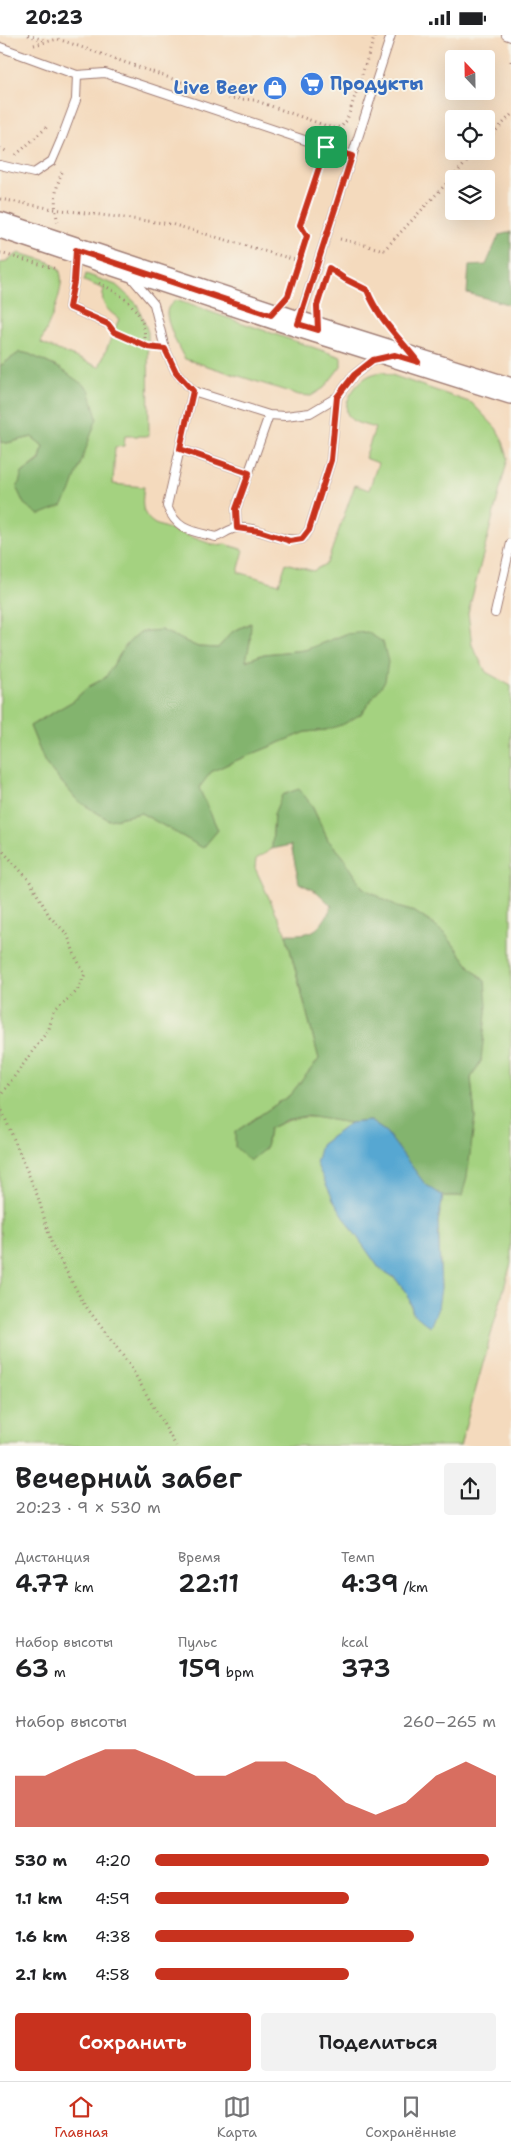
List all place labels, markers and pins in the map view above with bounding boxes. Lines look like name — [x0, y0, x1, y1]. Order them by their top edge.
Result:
supermarket icon: Продукты — [299, 71, 325, 97]
place label: Продукты — [330, 72, 424, 96]
shop icon: Live Beer — [262, 75, 288, 101]
place label: Live Beer — [174, 76, 258, 100]
pin — [305, 126, 347, 168]

